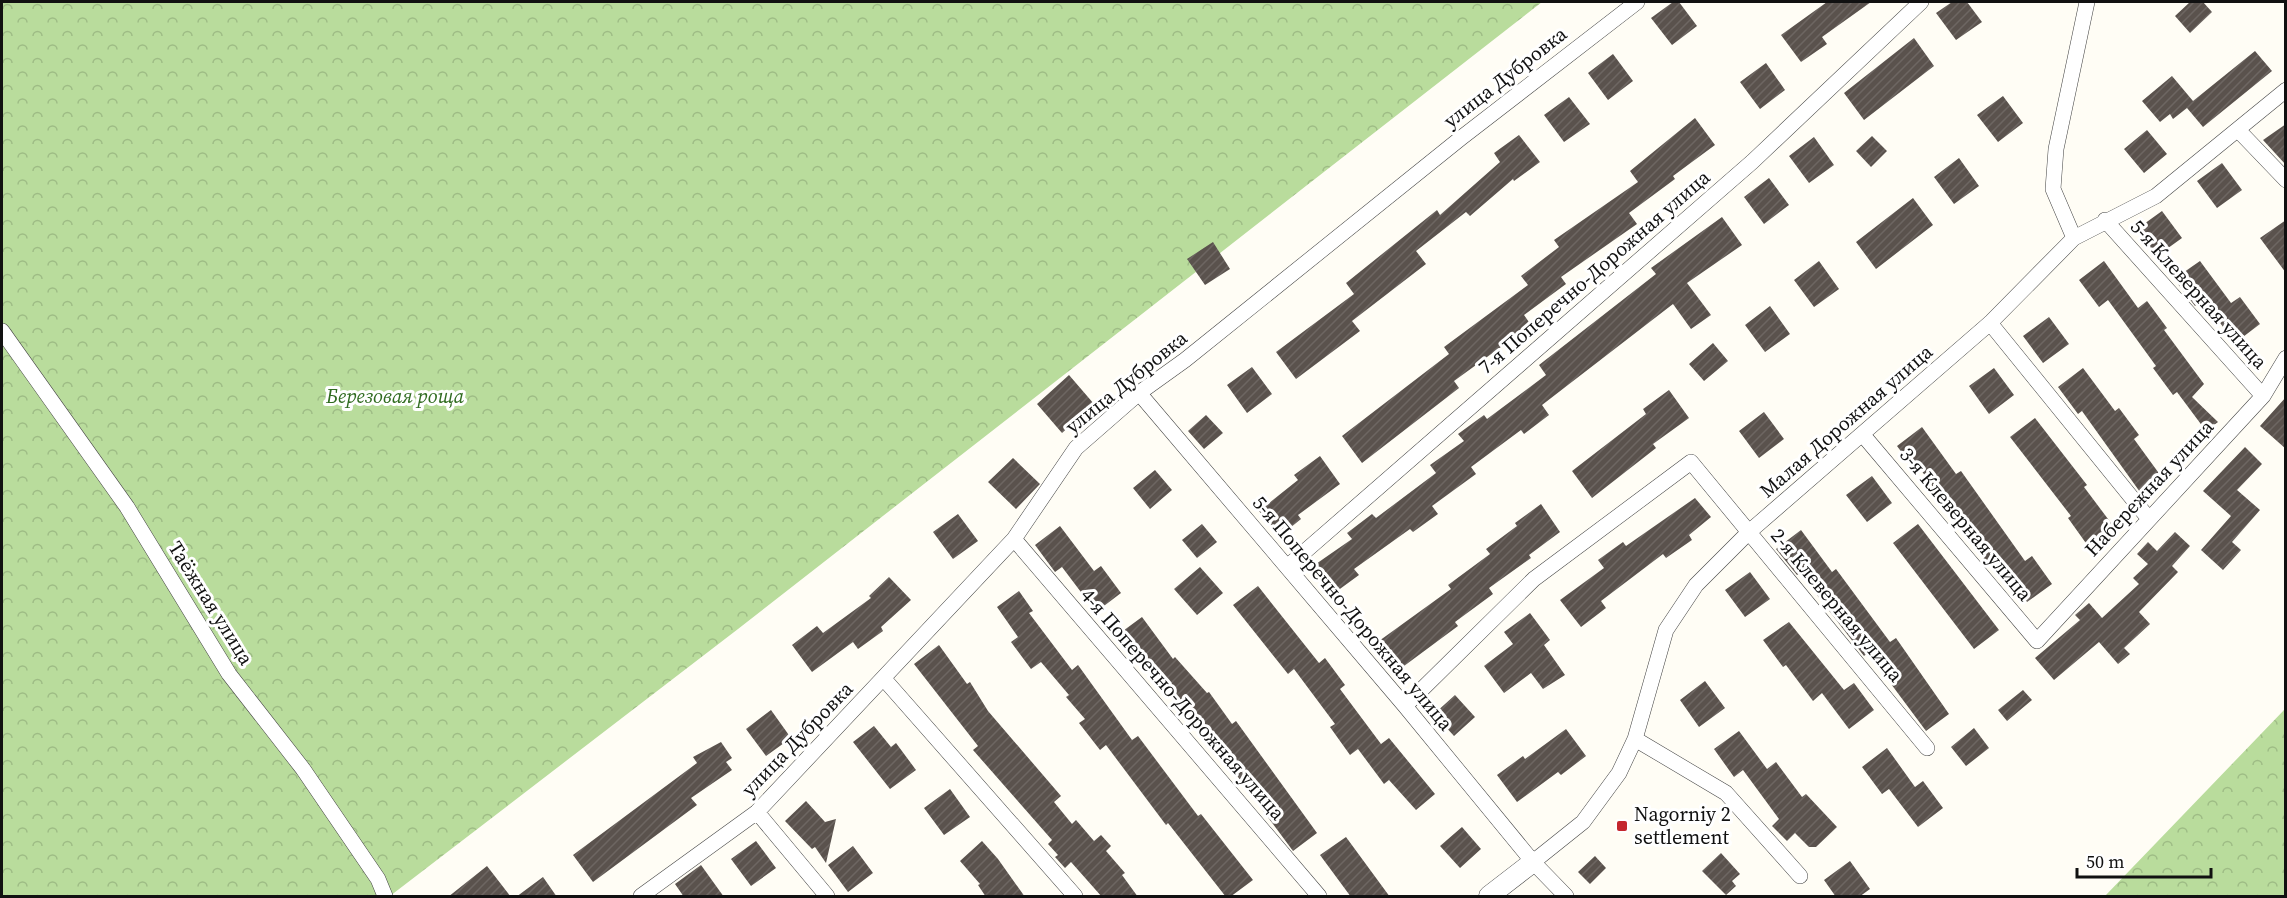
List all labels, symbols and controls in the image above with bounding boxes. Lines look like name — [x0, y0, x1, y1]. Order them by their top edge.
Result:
street label: улица Дубровка — [1437, 19, 1573, 134]
street label: 7-я Поперечно-Дорожная улица — [1472, 163, 1717, 381]
street label: 5-я Клеверная улица — [2124, 213, 2274, 376]
street label: улица Дубровка — [1059, 323, 1194, 440]
street label: Малая Дорожная улица — [1753, 337, 1939, 504]
park label: Березовая роща — [325, 382, 465, 410]
street label: Набережная улица — [2078, 413, 2220, 563]
street label: 3-я Клеверная улица — [1893, 441, 2039, 607]
street label: 5-я Поперечно-Дорожная улица — [1246, 490, 1460, 737]
street label: 2-я Клеверная улица — [1764, 522, 1910, 688]
street label: Таёжная улица — [162, 536, 261, 671]
street label: 4-я Поперечно-Дорожная улица — [1074, 582, 1292, 827]
street label: улица Дубровка — [735, 675, 860, 803]
place label: Nagorniy 2 settlement — [1634, 800, 1731, 851]
marker: Nagorniy 2 settlement — [1615, 819, 1629, 833]
scale bar — [2077, 841, 2210, 879]
text: 50 m — [2086, 849, 2124, 874]

